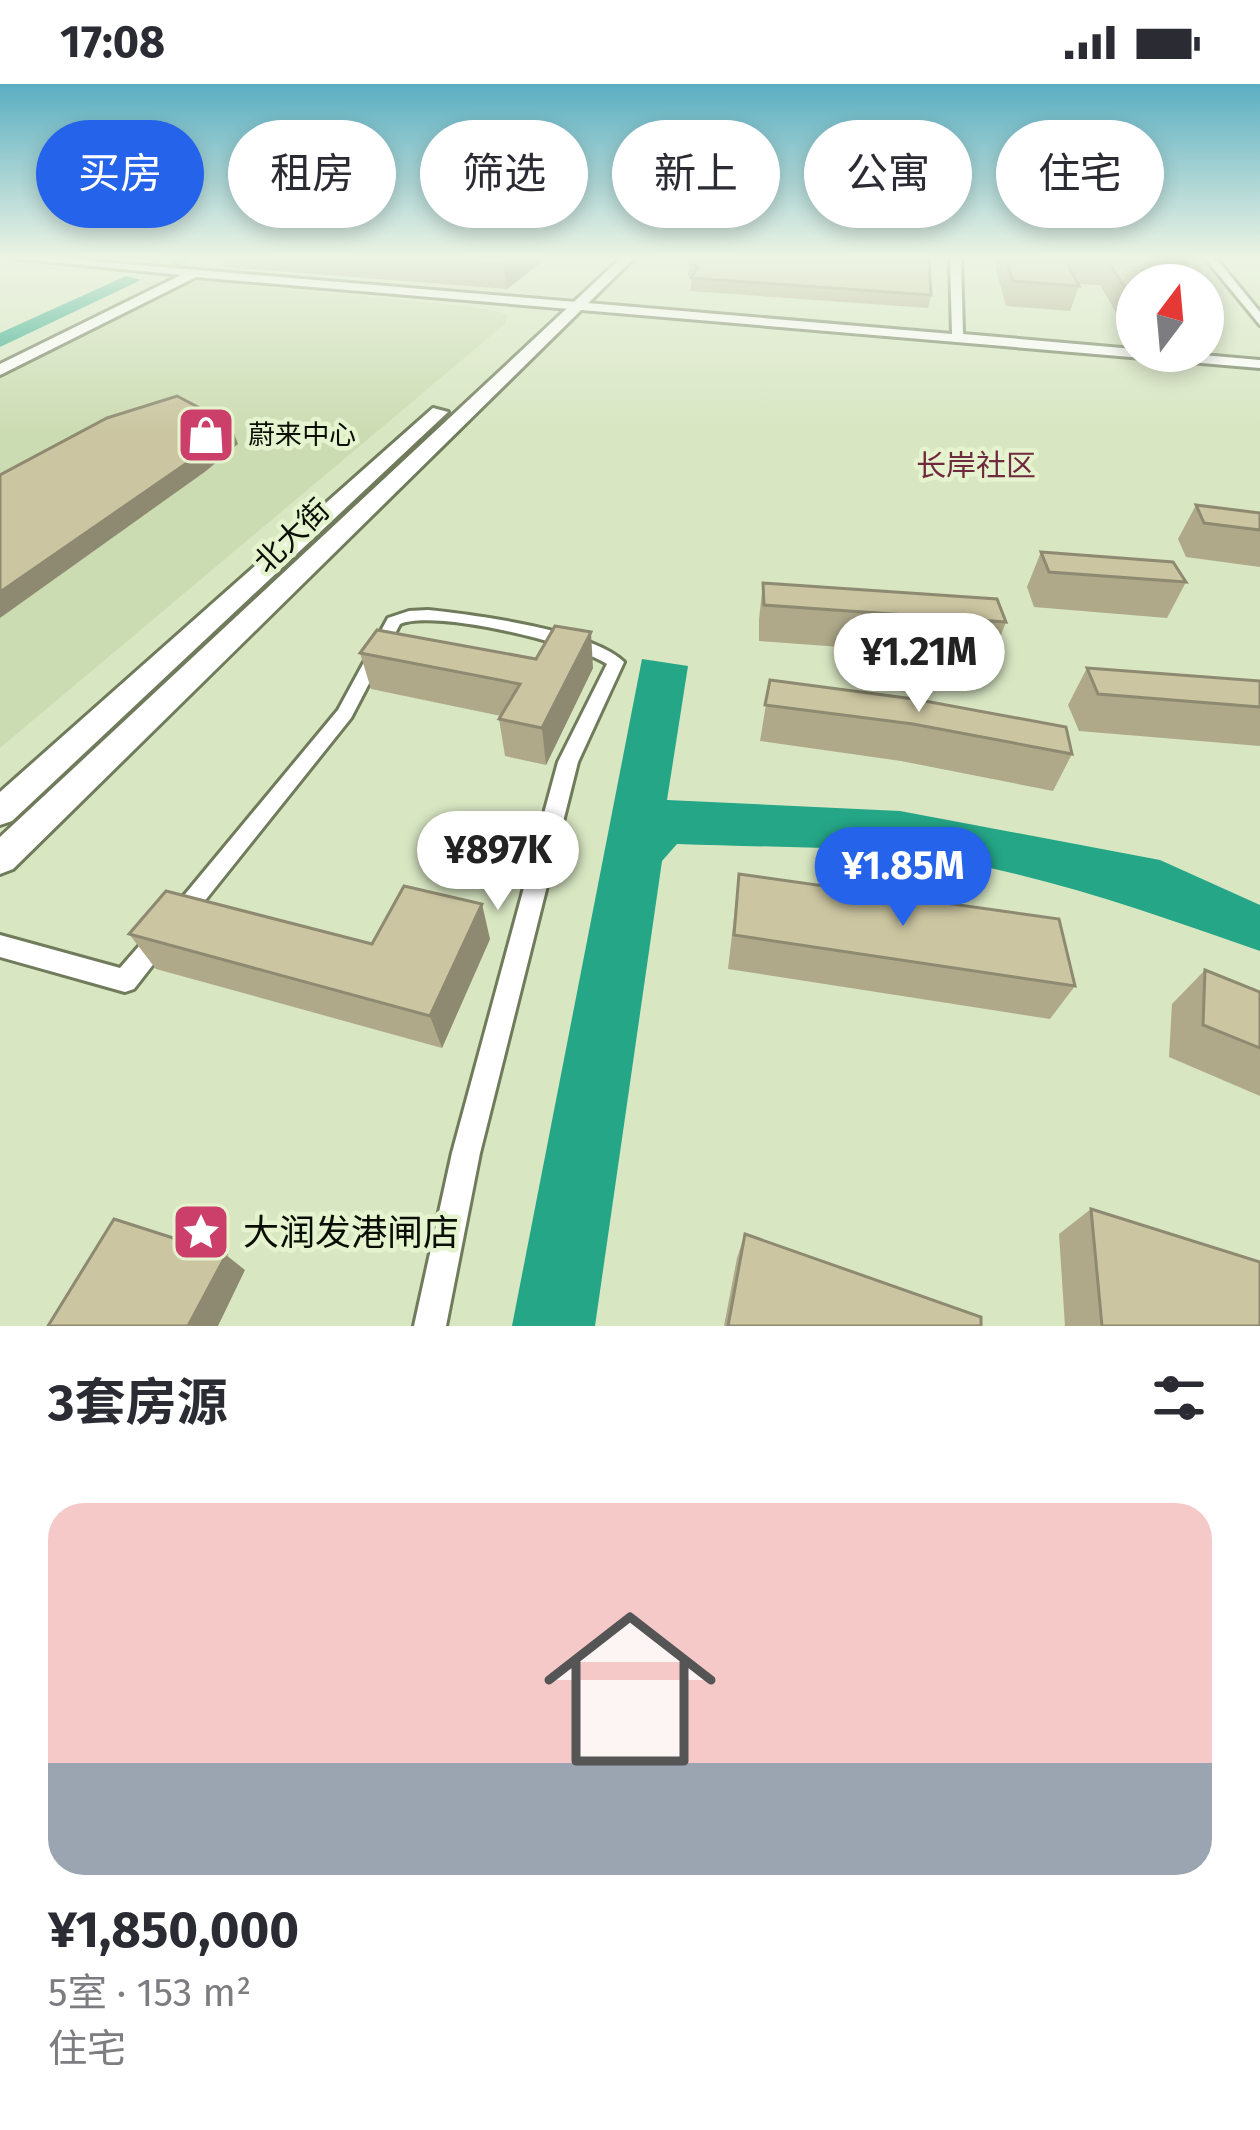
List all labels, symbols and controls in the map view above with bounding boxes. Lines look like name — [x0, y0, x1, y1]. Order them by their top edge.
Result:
text: 17:08 — [60, 15, 165, 69]
chip: 买房 — [36, 120, 204, 228]
chip: 租房 — [228, 120, 396, 228]
chip: 筛选 — [420, 120, 588, 228]
chip: 新上 — [612, 120, 780, 228]
chip: 公寓 — [804, 120, 972, 228]
chip: 住宅 — [996, 120, 1164, 228]
north arrow — [1116, 264, 1224, 372]
map controls — [1116, 264, 1224, 372]
shop icon: 蔚来中心 — [175, 404, 237, 466]
place label: 蔚来中心 — [248, 419, 356, 451]
district label: 长岸社区 — [916, 448, 1036, 484]
street label: 北大街 — [247, 492, 337, 580]
pin: ¥1.21M — [821, 613, 1017, 715]
text: ¥1.21M — [861, 629, 977, 675]
pin: ¥897K — [414, 811, 582, 913]
text: ¥897K — [444, 827, 552, 873]
pin: ¥1.85M — [805, 827, 1001, 929]
text: ¥1.85M — [842, 843, 964, 889]
place icon: 大润发港闸店 — [170, 1201, 232, 1263]
place label: 大润发港闸店 — [243, 1211, 459, 1255]
icon: filters — [1146, 1365, 1212, 1431]
text: 3套房源 — [48, 1372, 228, 1434]
icon: home — [522, 1581, 738, 1797]
text: ¥1,850,000 — [48, 1899, 299, 1961]
text: 5室 · 153 m² — [48, 1970, 251, 2016]
text: 住宅 — [48, 2026, 126, 2072]

